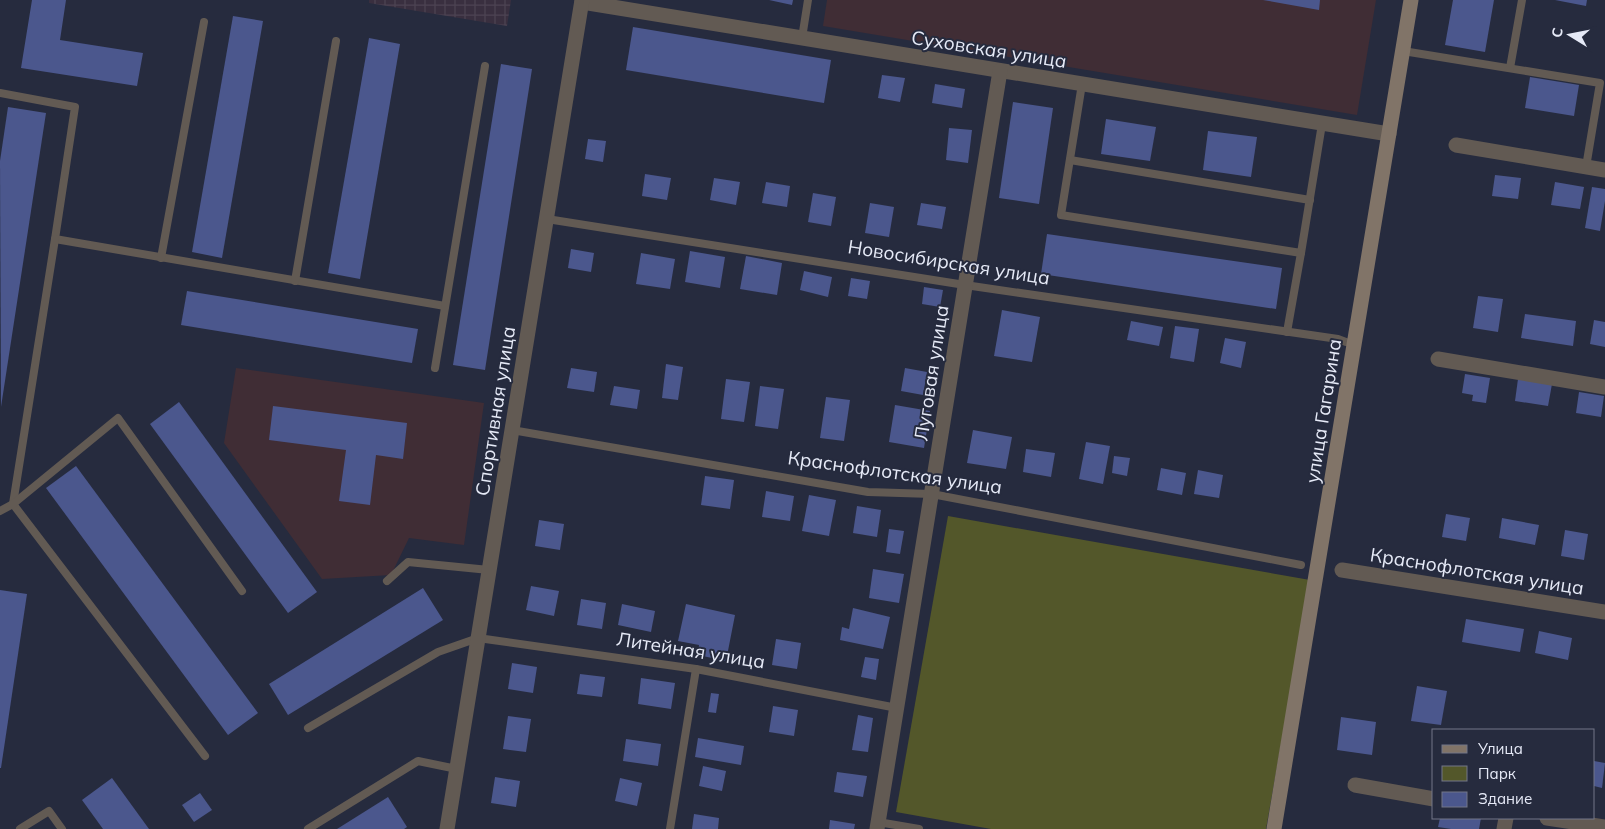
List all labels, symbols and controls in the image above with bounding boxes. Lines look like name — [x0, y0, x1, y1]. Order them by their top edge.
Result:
north arrow — [1545, 10, 1595, 60]
street label: Суховская улица — [910, 25, 1068, 73]
text: С — [1548, 26, 1567, 39]
street label: Новосибирская улица — [846, 234, 1052, 290]
street label: Луговая улица — [908, 303, 954, 443]
street label: Спортивная улица — [470, 325, 520, 497]
street label: улица Гагарина — [1300, 337, 1346, 485]
street label: Краснофлотская улица — [786, 445, 1004, 499]
street label: Краснофлотская улица — [1368, 542, 1586, 600]
street label: Литейная улица — [615, 626, 767, 674]
legend — [1432, 729, 1595, 819]
text: Улица — [1477, 739, 1523, 758]
text: Парк — [1478, 764, 1517, 783]
text: Здание — [1478, 789, 1532, 808]

